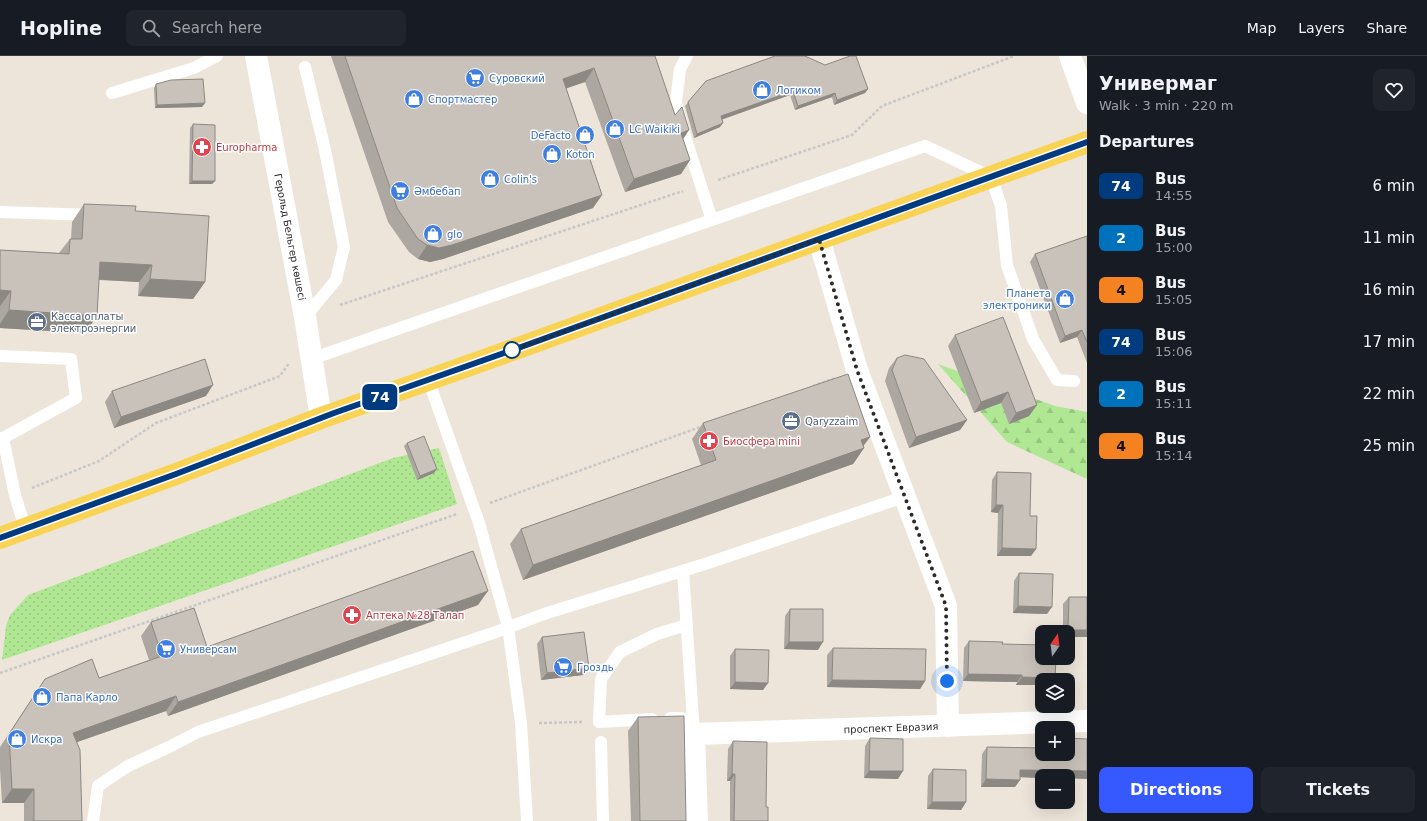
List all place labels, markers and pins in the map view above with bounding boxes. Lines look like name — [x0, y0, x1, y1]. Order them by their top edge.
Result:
supermarket icon: Суровский — [464, 67, 486, 89]
place label: Суровский — [489, 73, 545, 84]
shop icon: Логиком — [751, 79, 773, 101]
place label: Логиком — [776, 85, 821, 96]
shop icon: Спортмастер — [403, 88, 425, 110]
place label: Спортмастер — [428, 94, 497, 105]
shop icon: LC Waikiki — [604, 118, 626, 140]
shop icon: DeFacto — [574, 124, 596, 146]
place label: LC Waikiki — [629, 124, 680, 135]
place label: DeFacto — [531, 130, 571, 141]
pharmacy icon: Europharma — [191, 136, 213, 158]
place label: Europharma — [216, 142, 277, 153]
shop icon: Koton — [541, 143, 563, 165]
place label: Koton — [566, 149, 595, 160]
shop icon: Colin's — [479, 168, 501, 190]
place label: Colin's — [504, 174, 537, 185]
supermarket icon: Әмбебап — [389, 180, 411, 202]
place label: Әмбебап — [414, 186, 461, 197]
shop icon: glo — [422, 223, 444, 245]
place label: glo — [447, 229, 462, 240]
place label: Планета электроники — [983, 288, 1051, 311]
shop icon: Планета электроники — [1054, 288, 1076, 310]
office icon: Касса оплаты электроэнергии — [26, 311, 48, 333]
place label: Касса оплаты электроэнергии — [51, 311, 136, 334]
unlabelled marker — [503, 341, 521, 359]
office icon: Qaryzzaim — [780, 410, 802, 432]
place label: Qaryzzaim — [805, 416, 858, 427]
pharmacy icon: Биосфера mini — [698, 430, 720, 452]
place label: Биосфера mini — [723, 436, 800, 447]
pharmacy icon: Аптека №28 Талап — [341, 604, 363, 626]
place label: Аптека №28 Талап — [366, 610, 464, 621]
supermarket icon: Универсам — [155, 638, 177, 660]
place label: Универсам — [180, 644, 237, 655]
supermarket icon: Гроздь — [552, 656, 574, 678]
place label: Гроздь — [577, 662, 614, 673]
shop icon: Папа Карло — [31, 686, 53, 708]
place label: Папа Карло — [56, 692, 118, 703]
shop icon: Искра — [6, 728, 28, 750]
place label: Искра — [31, 734, 63, 745]

